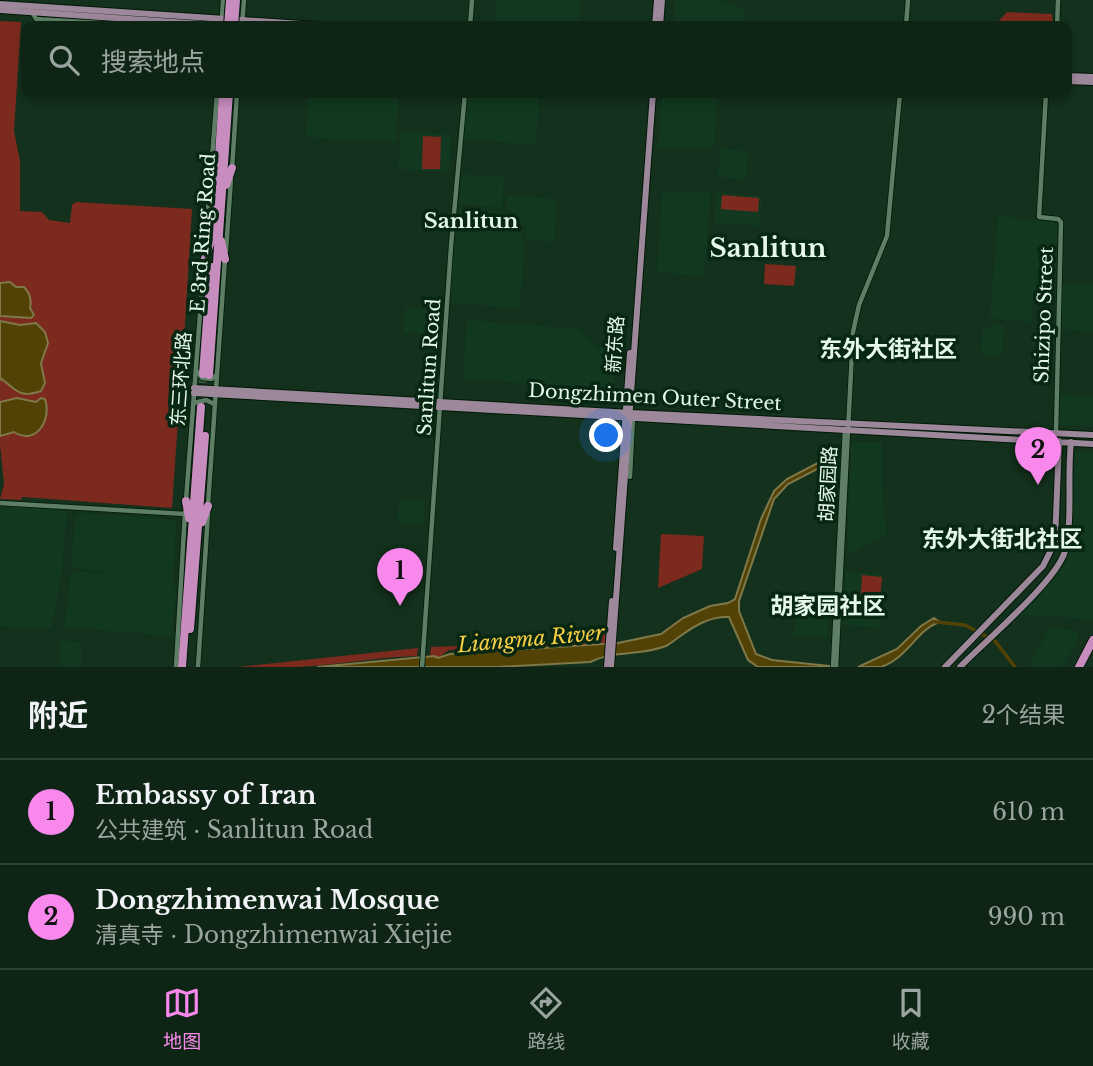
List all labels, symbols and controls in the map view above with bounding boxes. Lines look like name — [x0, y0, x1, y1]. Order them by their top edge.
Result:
search box — [21, 21, 1072, 98]
icon: search — [45, 41, 83, 79]
text: 搜索地点 — [101, 46, 205, 78]
street label: E 3rd Ring Road — [186, 152, 220, 314]
district label: Sanlitun — [424, 208, 518, 234]
district label: Sanlitun — [710, 232, 827, 264]
street label: Shizipo Street — [1030, 245, 1058, 384]
street label: Sanlitun Road — [413, 297, 445, 436]
street label: 新东路 — [602, 315, 628, 373]
street label: 东三环北路 — [166, 331, 196, 427]
district label: 东外大街社区 — [819, 335, 957, 363]
street label: Dongzhimen Outer Street — [528, 379, 783, 415]
your location — [589, 418, 623, 452]
pin: 2 — [1015, 427, 1061, 485]
street label: 胡家园路 — [815, 445, 841, 523]
district label: 东外大街北社区 — [922, 525, 1083, 553]
pin: 1 — [377, 548, 423, 606]
district label: 胡家园社区 — [771, 592, 886, 620]
water label: Liangma River — [455, 619, 607, 658]
text: 附近 — [28, 697, 88, 734]
text: 2个结果 — [982, 701, 1065, 729]
text: Embassy of Iran — [95, 779, 316, 811]
text: 1 — [46, 798, 56, 826]
text: 610 m — [992, 798, 1065, 826]
text: 公共建筑 · Sanlitun Road — [95, 816, 373, 844]
text: Dongzhimenwai Mosque — [95, 884, 439, 916]
text: 2 — [44, 903, 58, 931]
text: 990 m — [988, 903, 1065, 931]
text: 清真寺 · Dongzhimenwai Xiejie — [95, 921, 452, 949]
tab: 地图 — [163, 984, 201, 1053]
tab: 路线 — [527, 984, 566, 1053]
tab: 收藏 — [892, 984, 930, 1053]

